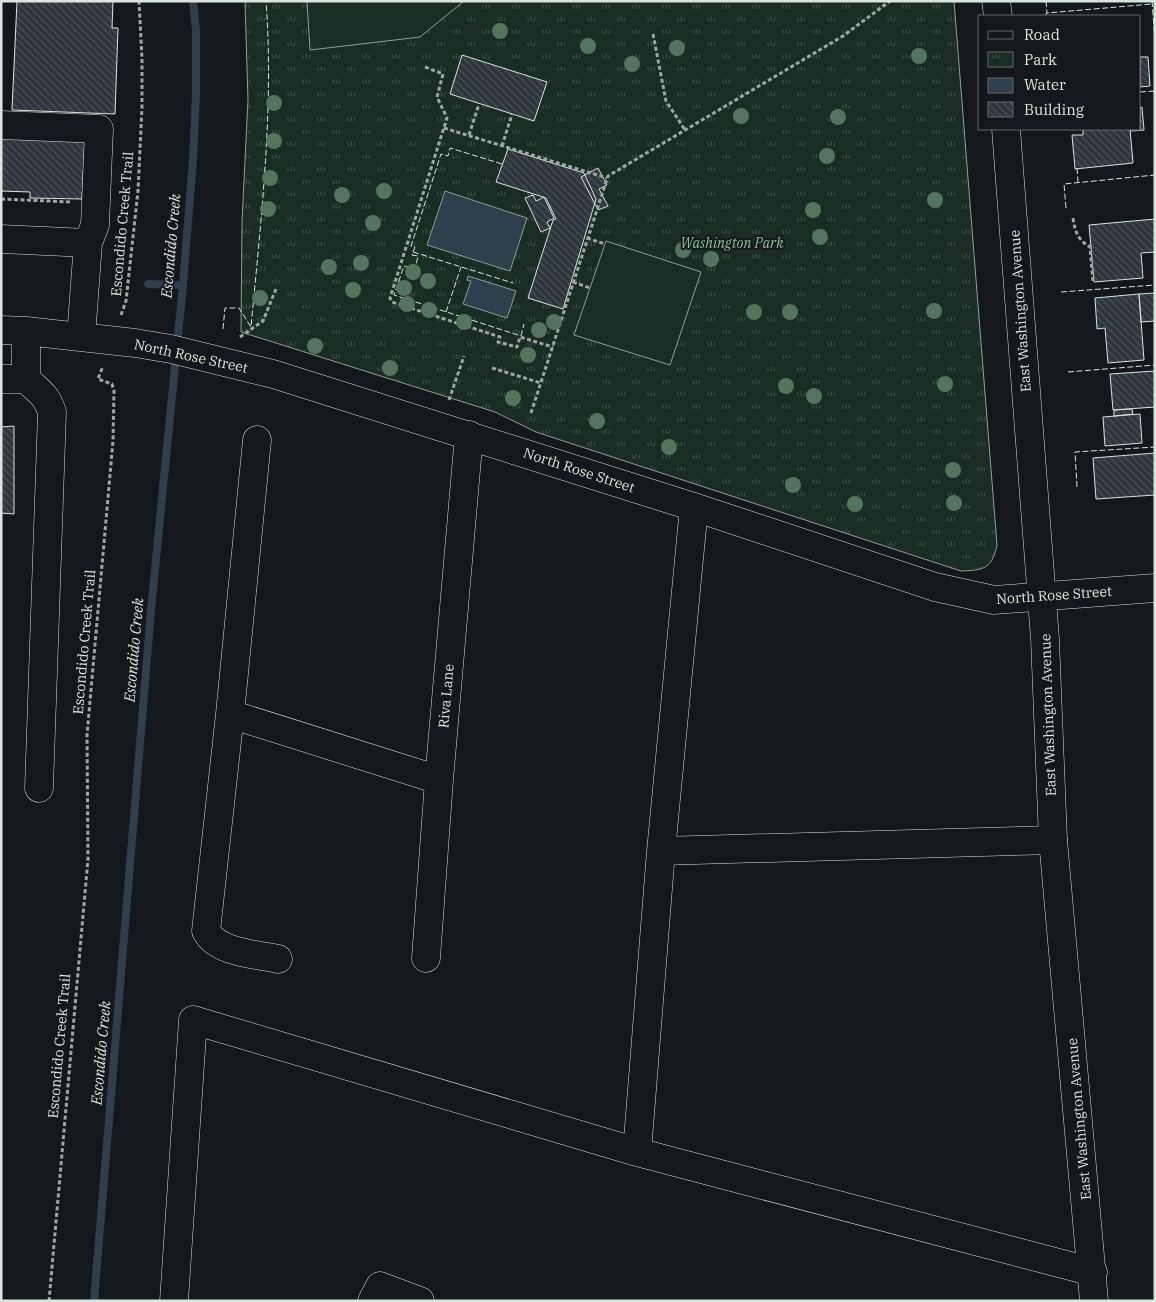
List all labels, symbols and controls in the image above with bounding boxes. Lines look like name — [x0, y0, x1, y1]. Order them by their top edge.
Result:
legend — [978, 15, 1141, 130]
text: Road — [1024, 25, 1060, 44]
text: Park — [1024, 50, 1057, 69]
text: Water — [1024, 75, 1066, 94]
text: Building — [1024, 100, 1084, 119]
street label: Escondido Creek Trail — [107, 151, 137, 297]
water label: Escondido Creek — [156, 193, 185, 300]
street label: East Washington Avenue — [1005, 229, 1035, 393]
park label: Washington Park — [680, 234, 784, 252]
street label: North Rose Street — [132, 335, 250, 377]
street label: North Rose Street — [521, 444, 637, 496]
street label: Escondido Creek Trail — [69, 569, 99, 715]
street label: North Rose Street — [996, 582, 1113, 608]
water label: Escondido Creek — [119, 597, 148, 704]
street label: East Washington Avenue — [1036, 633, 1060, 797]
street label: Riva Lane — [434, 663, 458, 729]
street label: Escondido Creek Trail — [44, 973, 74, 1119]
water label: Escondido Creek — [86, 1000, 115, 1107]
street label: East Washington Avenue — [1063, 1037, 1095, 1201]

